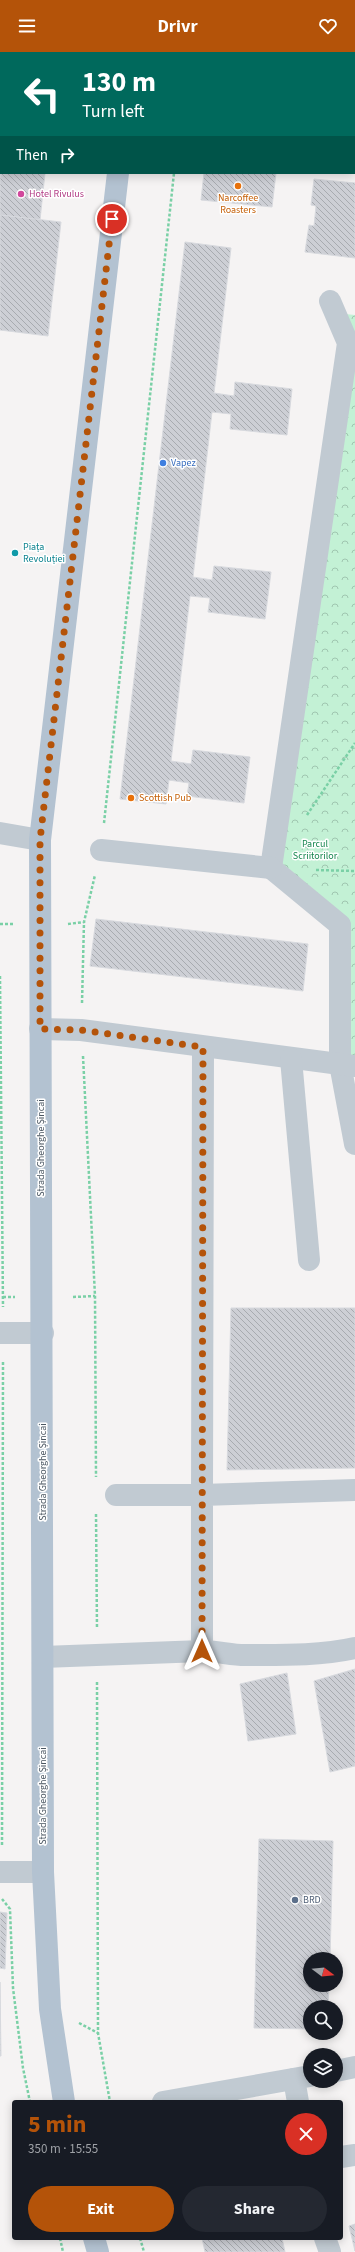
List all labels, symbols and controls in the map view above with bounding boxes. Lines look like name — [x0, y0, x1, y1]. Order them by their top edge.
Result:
text: Drivr — [157, 14, 198, 39]
icon: menu — [16, 15, 38, 37]
icon: heart — [317, 15, 339, 37]
text: 130 m — [82, 62, 156, 102]
icon: left — [16, 68, 68, 120]
text: Turn left — [82, 99, 144, 124]
icon: right — [56, 144, 78, 166]
text: Then — [16, 145, 48, 166]
marker: Narcoffee Roasters — [233, 181, 243, 191]
place label: Hotel Rivulus — [29, 187, 84, 201]
marker: Hotel Rivulus — [16, 189, 26, 199]
place label: Narcoffee Roasters — [218, 191, 258, 217]
pin — [95, 202, 129, 236]
icon: arrive — [101, 208, 123, 230]
place label: Vapez — [171, 456, 196, 470]
marker: Vapez — [158, 458, 168, 468]
place label: Piața Revoluției — [23, 540, 65, 566]
marker: Piața Revoluției — [10, 548, 20, 558]
place label: Scottish Pub — [139, 791, 192, 805]
marker: Scottish Pub — [126, 793, 136, 803]
park label: Parcul Scriitorilor — [293, 837, 338, 863]
street label: Strada Gheorghe Șincai — [34, 1099, 48, 1197]
street label: Strada Gheorghe Șincai — [36, 1423, 50, 1521]
position arrow — [181, 1630, 223, 1672]
street label: Strada Gheorghe Șincai — [36, 1747, 50, 1845]
place label: BRD — [303, 1893, 321, 1907]
marker: BRD — [290, 1895, 300, 1905]
north arrow — [303, 1952, 343, 1992]
map controls — [303, 1952, 343, 2088]
button: search — [303, 2000, 343, 2040]
button: layers — [303, 2048, 343, 2088]
text: 5 min — [28, 2107, 86, 2142]
button: close — [285, 2113, 327, 2155]
text: 350 m · 15:55 — [28, 2140, 98, 2158]
button: Exit — [28, 2186, 174, 2232]
button: Share — [182, 2186, 327, 2232]

